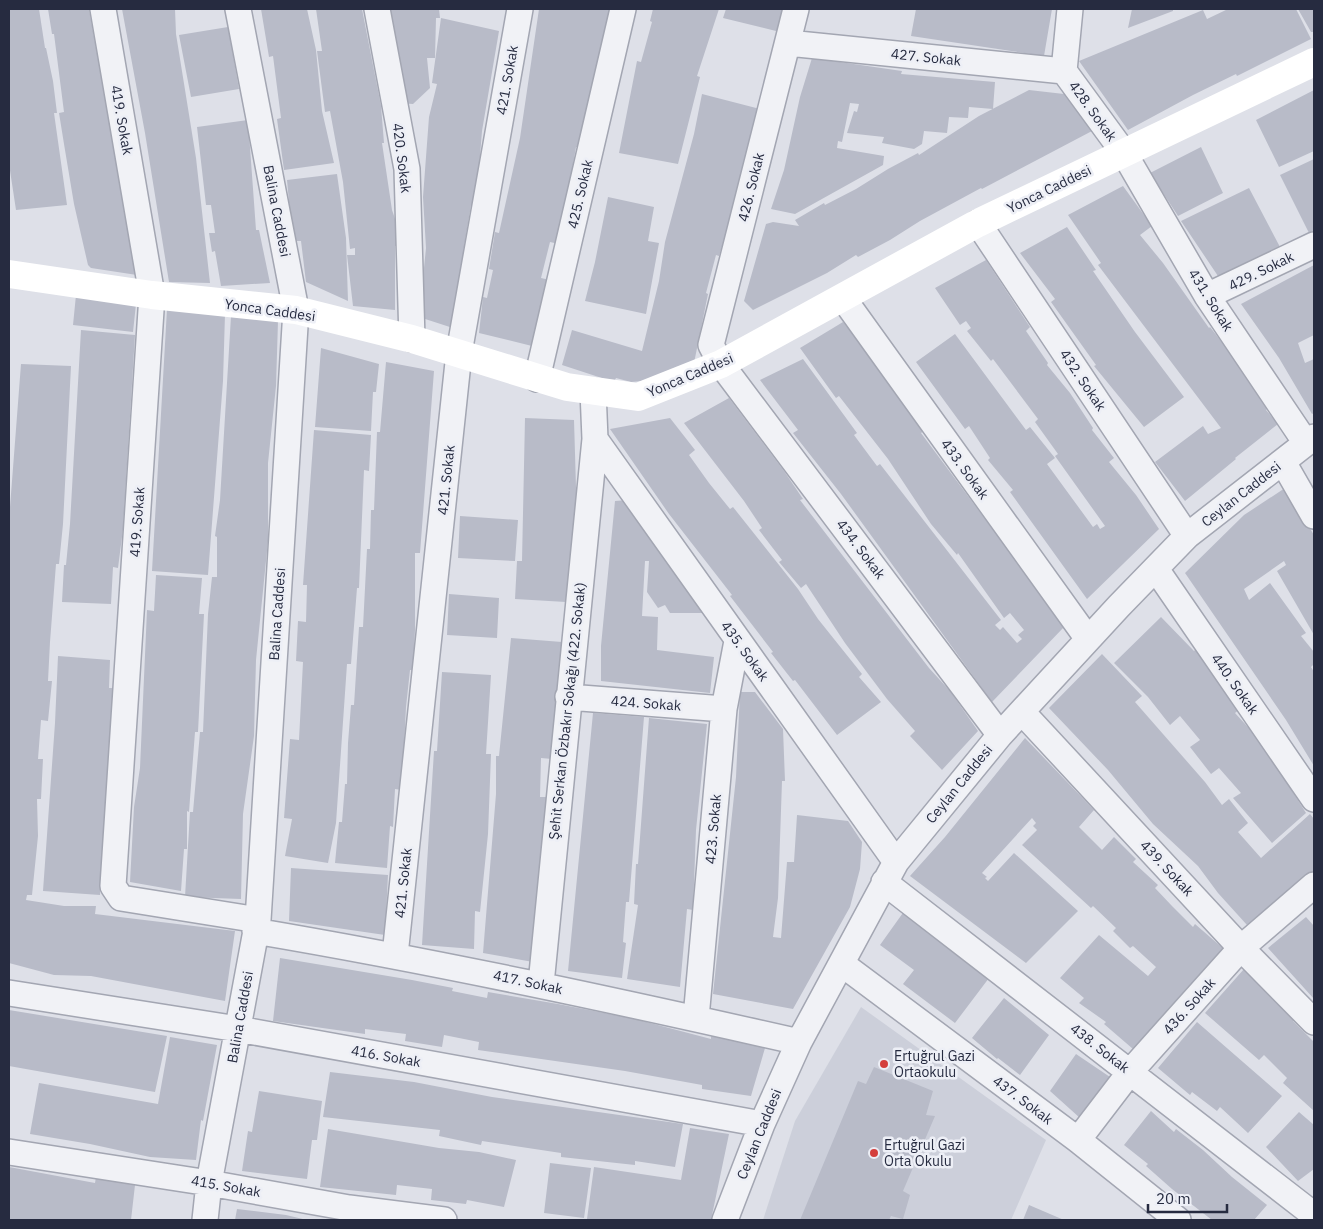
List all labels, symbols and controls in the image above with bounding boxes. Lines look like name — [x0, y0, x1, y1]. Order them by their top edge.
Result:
street label: 421. Sokak — [492, 43, 522, 116]
street label: 427. Sokak — [890, 44, 963, 70]
street label: 428. Sokak — [1065, 77, 1121, 145]
street label: 419. Sokak — [107, 84, 137, 157]
street label: 420. Sokak — [389, 122, 415, 195]
street label: 426. Sokak — [734, 150, 768, 223]
street label: 425. Sokak — [563, 157, 597, 230]
street label: Yonca Caddesi — [1004, 161, 1094, 217]
street label: Balina Caddesi — [259, 164, 295, 258]
street label: 429. Sokak — [1225, 247, 1297, 295]
street label: 431. Sokak — [1185, 265, 1238, 335]
street label: Yonca Caddesi — [223, 295, 317, 325]
street label: 432. Sokak — [1056, 346, 1111, 415]
street label: Yonca Caddesi — [644, 349, 736, 401]
street label: 433. Sokak — [937, 435, 993, 503]
street label: 421. Sokak — [433, 443, 459, 516]
street label: Ceylan Caddesi — [1198, 457, 1284, 531]
street label: 419. Sokak — [126, 486, 148, 558]
street label: 434. Sokak — [833, 515, 890, 583]
street label: Balina Caddesi — [265, 567, 289, 661]
street label: Şehit Serkan Özbakır Sokağı (422. Sokak) — [545, 581, 589, 841]
street label: 435. Sokak — [717, 617, 773, 685]
street label: 440. Sokak — [1207, 650, 1263, 719]
street label: 424. Sokak — [610, 692, 682, 714]
street label: Ceylan Caddesi — [922, 741, 996, 827]
street label: 423. Sokak — [701, 793, 725, 865]
street label: 439. Sokak — [1136, 836, 1198, 900]
street label: 421. Sokak — [390, 846, 416, 919]
street label: 417. Sokak — [492, 966, 565, 998]
street label: Balina Caddesi — [223, 970, 257, 1064]
street label: 436. Sokak — [1159, 973, 1220, 1038]
street label: 438. Sokak — [1067, 1019, 1134, 1077]
street label: 416. Sokak — [350, 1041, 423, 1071]
place label: Ertuğrul Gazi Ortaokulu — [894, 1047, 975, 1081]
marker: Ertuğrul Gazi Ortaokulu — [878, 1058, 890, 1070]
street label: 437. Sokak — [989, 1072, 1057, 1129]
street label: Ceylan Caddesi — [733, 1086, 785, 1182]
place label: Ertuğrul Gazi Orta Okulu — [884, 1136, 965, 1170]
marker: Ertuğrul Gazi Orta Okulu — [868, 1147, 880, 1159]
street label: 415. Sokak — [190, 1171, 263, 1201]
scale bar — [1148, 1182, 1227, 1214]
text: 20 m — [1156, 1189, 1191, 1208]

